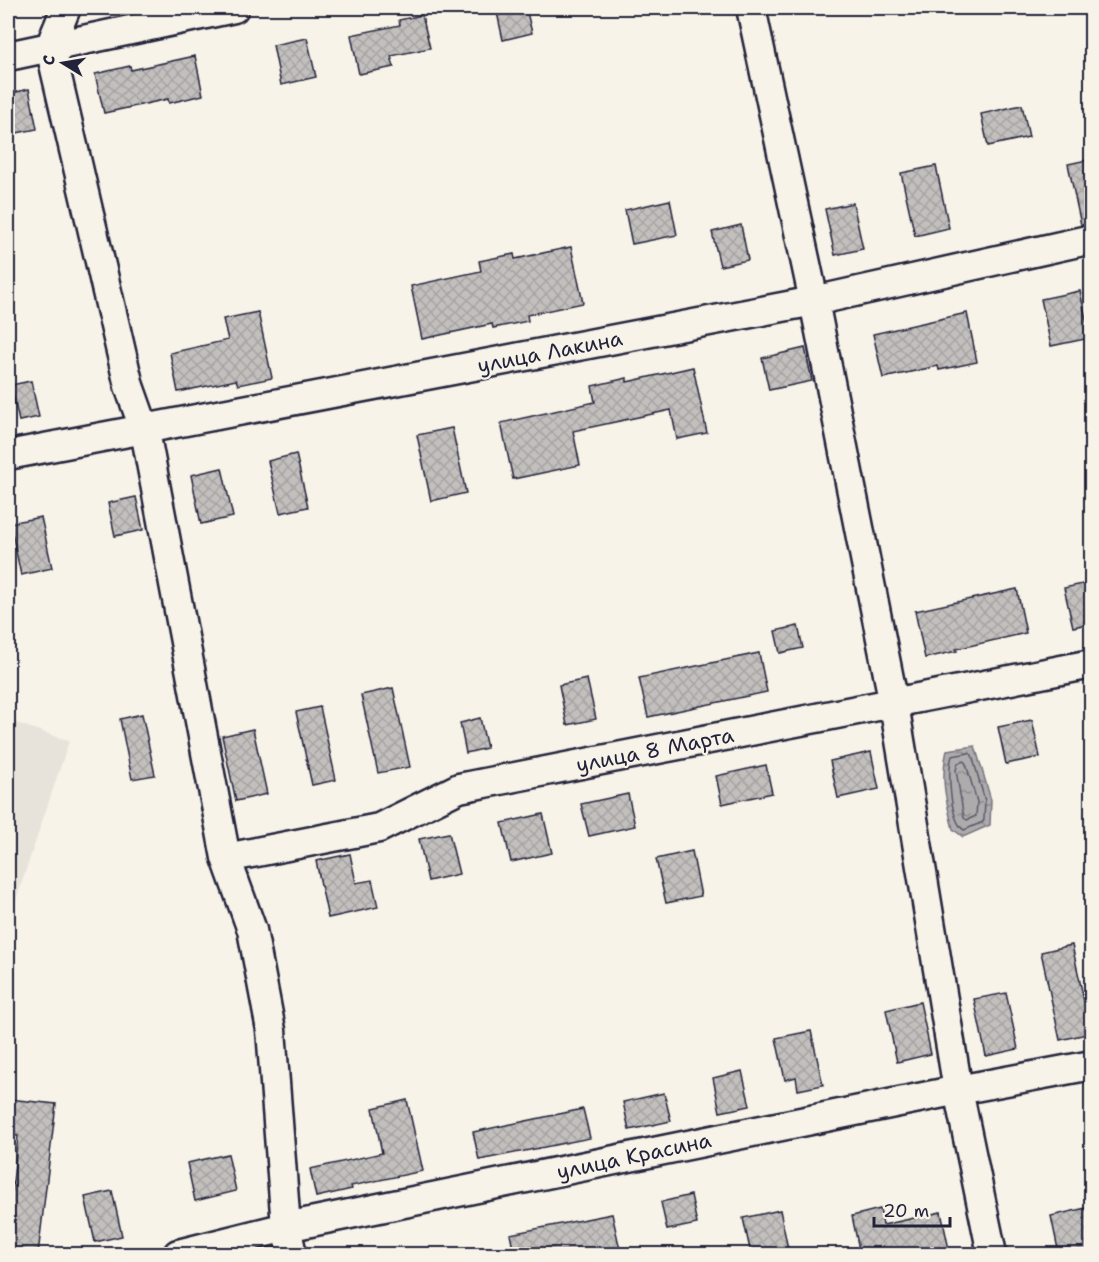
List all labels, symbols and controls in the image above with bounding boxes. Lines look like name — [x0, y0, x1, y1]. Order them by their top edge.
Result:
north arrow — [33, 33, 93, 93]
text: С — [38, 53, 60, 67]
street label: улица Лакина — [475, 324, 625, 380]
street label: улица 8 Марта — [574, 721, 736, 779]
street label: улица Красина — [554, 1126, 714, 1186]
scale bar — [874, 1190, 950, 1228]
text: 20 m — [883, 1199, 929, 1223]

